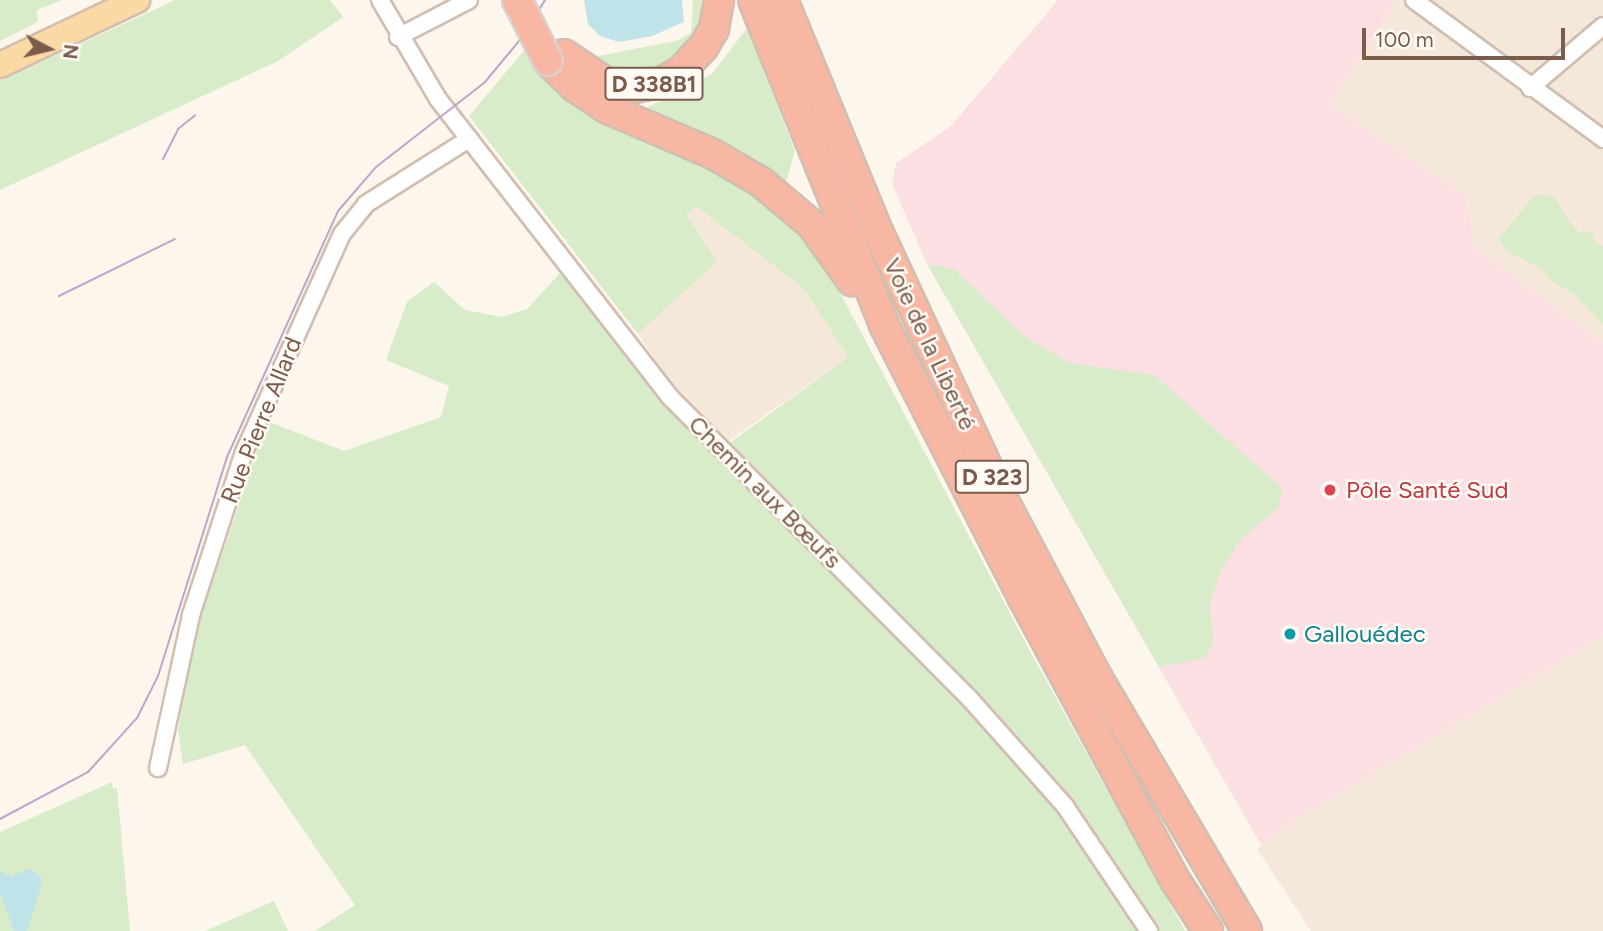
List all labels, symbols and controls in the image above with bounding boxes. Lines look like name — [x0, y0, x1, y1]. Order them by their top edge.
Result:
north arrow — [14, 14, 84, 84]
scale bar — [1365, 14, 1568, 58]
text: 100 m — [1375, 27, 1434, 52]
text: N — [58, 43, 83, 60]
road number: D 338B1 — [603, 64, 705, 104]
street label: Voie de la Liberté — [878, 254, 982, 434]
street label: Rue Pierre Allard — [215, 333, 307, 507]
street label: Chemin aux Bœufs — [683, 410, 847, 574]
road number: D 323 — [954, 457, 1030, 496]
place label: Pôle Santé Sud — [1346, 476, 1509, 504]
marker: Pôle Santé Sud — [1320, 480, 1340, 500]
place label: Gallouédec — [1304, 620, 1426, 648]
marker: Gallouédec — [1282, 626, 1298, 642]

